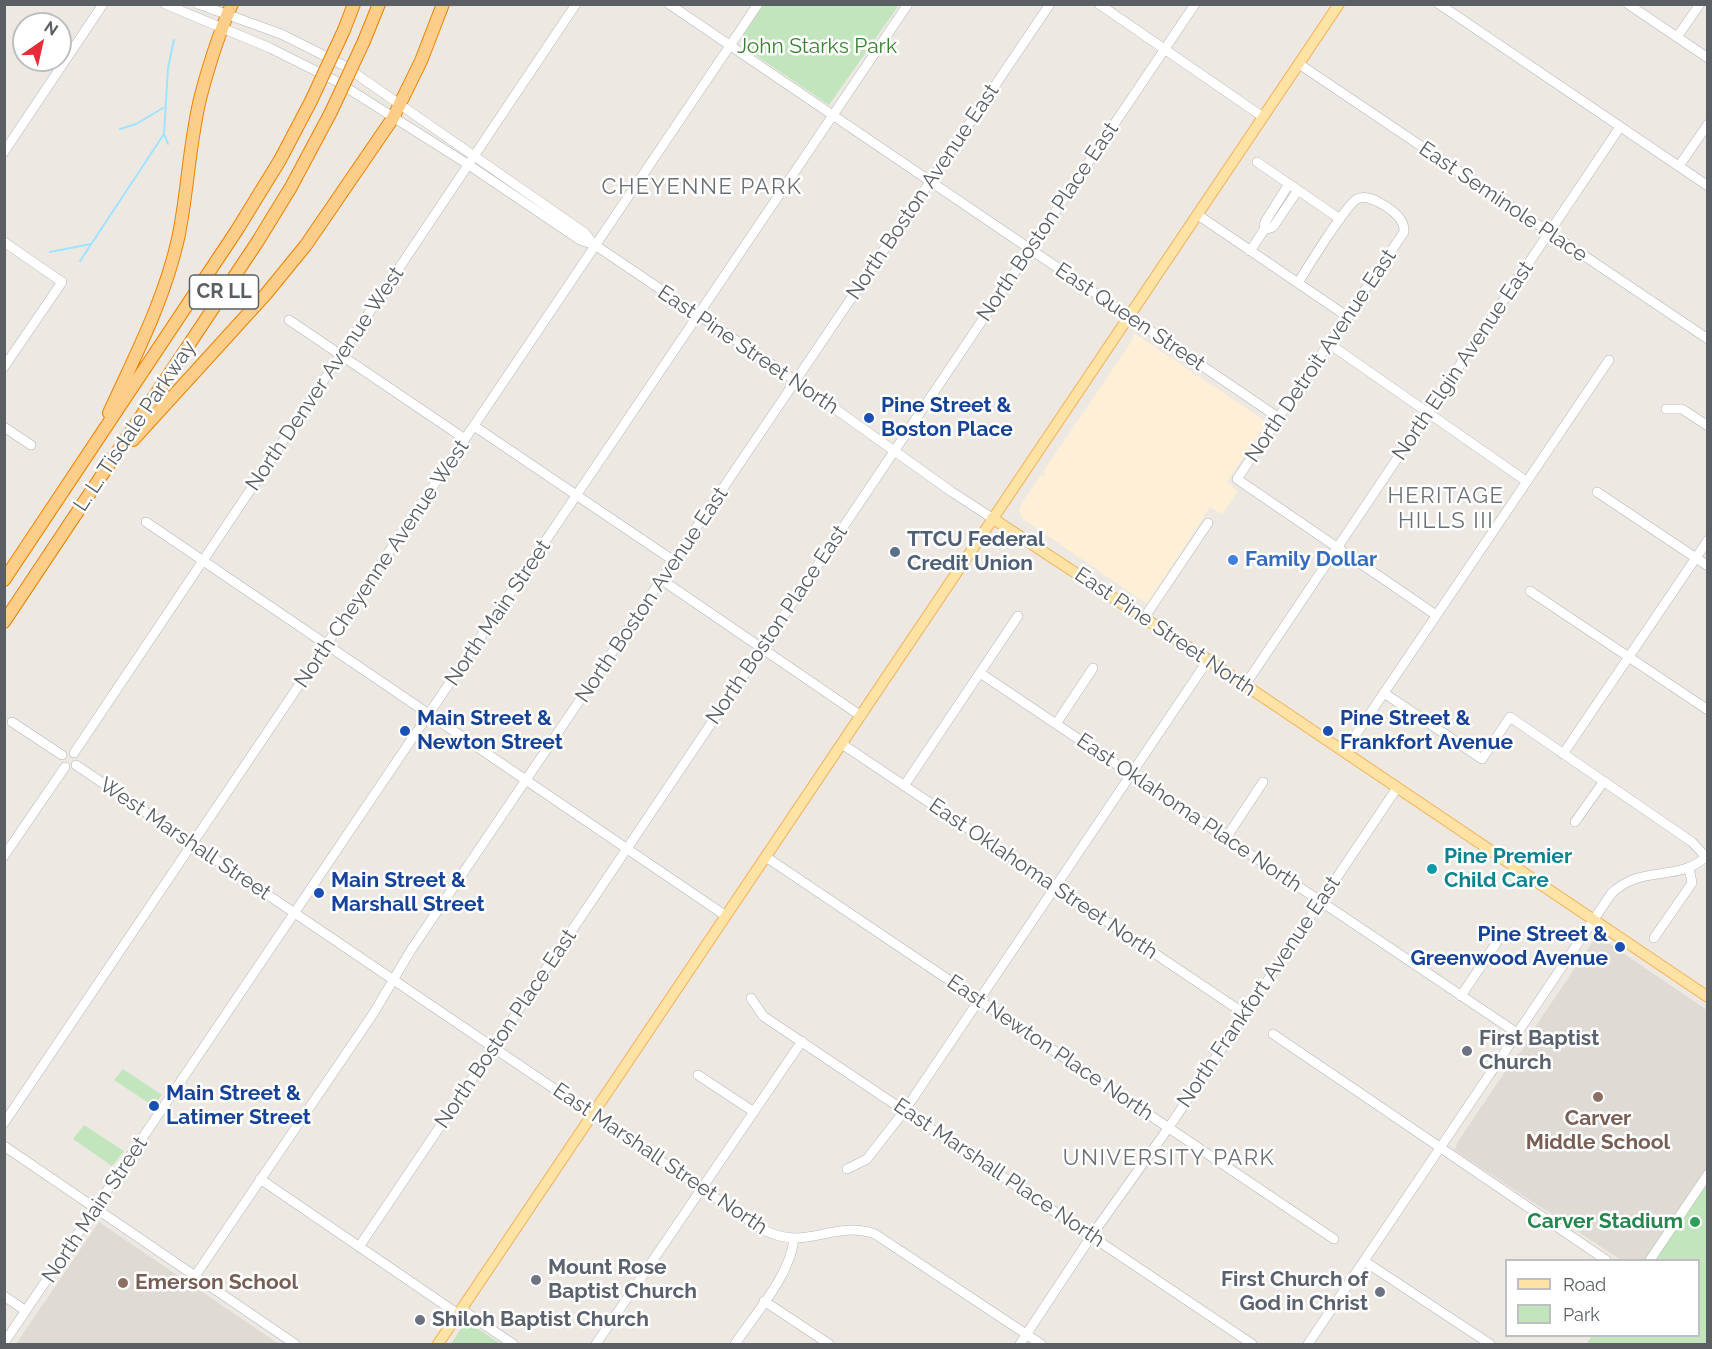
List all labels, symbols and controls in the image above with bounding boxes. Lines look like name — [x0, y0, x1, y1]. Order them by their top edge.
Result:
north arrow — [12, 12, 72, 72]
text: N — [41, 17, 62, 40]
park label: John Starks Park — [737, 34, 897, 60]
street label: North Boston Avenue East — [841, 79, 1005, 305]
street label: North Boston Place East — [972, 118, 1124, 326]
street label: East Seminole Place — [1414, 136, 1592, 268]
district label: CHEYENNE PARK — [602, 174, 802, 200]
street label: North Detroit Avenue East — [1240, 245, 1402, 467]
street label: North Elgin Avenue East — [1387, 257, 1539, 465]
street label: East Queen Street — [1050, 258, 1210, 376]
street label: North Denver Avenue West — [240, 262, 410, 496]
road number: CR LL — [190, 275, 258, 309]
street label: East Pine Street North — [653, 280, 843, 420]
street label: L. L. Tisdale Parkway — [68, 336, 202, 516]
place label: Pine Street & Boston Place — [881, 393, 1013, 443]
marker: Pine Street & Boston Place — [862, 411, 876, 425]
street label: North Cheyenne Avenue West — [289, 435, 475, 693]
street label: North Boston Avenue East — [570, 482, 734, 708]
district label: HERITAGE HILLS III — [1388, 483, 1504, 534]
street label: North Boston Place East — [701, 521, 853, 729]
place label: TTCU Federal Credit Union — [907, 527, 1045, 577]
street label: North Main Street — [440, 535, 556, 691]
marker: TTCU Federal Credit Union — [888, 545, 902, 559]
place label: Family Dollar — [1245, 547, 1377, 573]
marker: Family Dollar — [1226, 553, 1240, 567]
street label: East Pine Street North — [1070, 562, 1260, 702]
place label: Main Street & Newton Street — [417, 706, 563, 756]
place label: Pine Street & Frankfort Avenue — [1340, 706, 1513, 756]
marker: Main Street & Newton Street — [398, 724, 412, 738]
marker: Pine Street & Frankfort Avenue — [1321, 724, 1335, 738]
street label: East Oklahoma Place North — [1072, 728, 1306, 898]
street label: West Marshall Street — [94, 772, 276, 906]
street label: East Oklahoma Street North — [924, 793, 1162, 965]
place label: Pine Premier Child Care — [1444, 844, 1572, 894]
marker: Pine Premier Child Care — [1425, 862, 1439, 876]
place label: Main Street & Marshall Street — [331, 868, 484, 918]
street label: North Frankfort Avenue East — [1172, 872, 1346, 1112]
marker: Main Street & Marshall Street — [312, 886, 326, 900]
place label: Pine Street & Greenwood Avenue — [1410, 922, 1608, 972]
street label: North Boston Place East — [430, 925, 582, 1133]
marker: Pine Street & Greenwood Avenue — [1613, 940, 1627, 954]
street label: East Newton Place North — [942, 970, 1158, 1126]
place label: First Baptist Church — [1479, 1026, 1599, 1076]
marker: First Baptist Church — [1460, 1044, 1474, 1058]
street label: East Marshall Street North — [548, 1078, 772, 1240]
place label: Main Street & Latimer Street — [166, 1081, 311, 1131]
marker: Carver Middle School — [1591, 1090, 1605, 1104]
street label: East Marshall Place North — [889, 1093, 1109, 1253]
marker: Main Street & Latimer Street — [147, 1099, 161, 1113]
place label: Carver Middle School — [1526, 1106, 1670, 1156]
street label: North Main Street — [37, 1132, 153, 1288]
district label: UNIVERSITY PARK — [1063, 1145, 1275, 1171]
place label: Carver Stadium — [1527, 1209, 1683, 1235]
marker: Carver Stadium — [1688, 1215, 1702, 1229]
place label: Mount Rose Baptist Church — [548, 1255, 697, 1305]
legend — [1505, 1259, 1700, 1337]
place label: First Church of God in Christ — [1221, 1267, 1368, 1317]
place label: Emerson School — [135, 1270, 298, 1296]
marker: Mount Rose Baptist Church — [529, 1273, 543, 1287]
text: Road — [1563, 1274, 1606, 1295]
marker: Emerson School — [116, 1276, 130, 1290]
marker: First Church of God in Christ — [1373, 1285, 1387, 1299]
text: Park — [1563, 1304, 1600, 1325]
place label: Shiloh Baptist Church — [432, 1307, 649, 1333]
marker: Shiloh Baptist Church — [413, 1313, 427, 1327]

